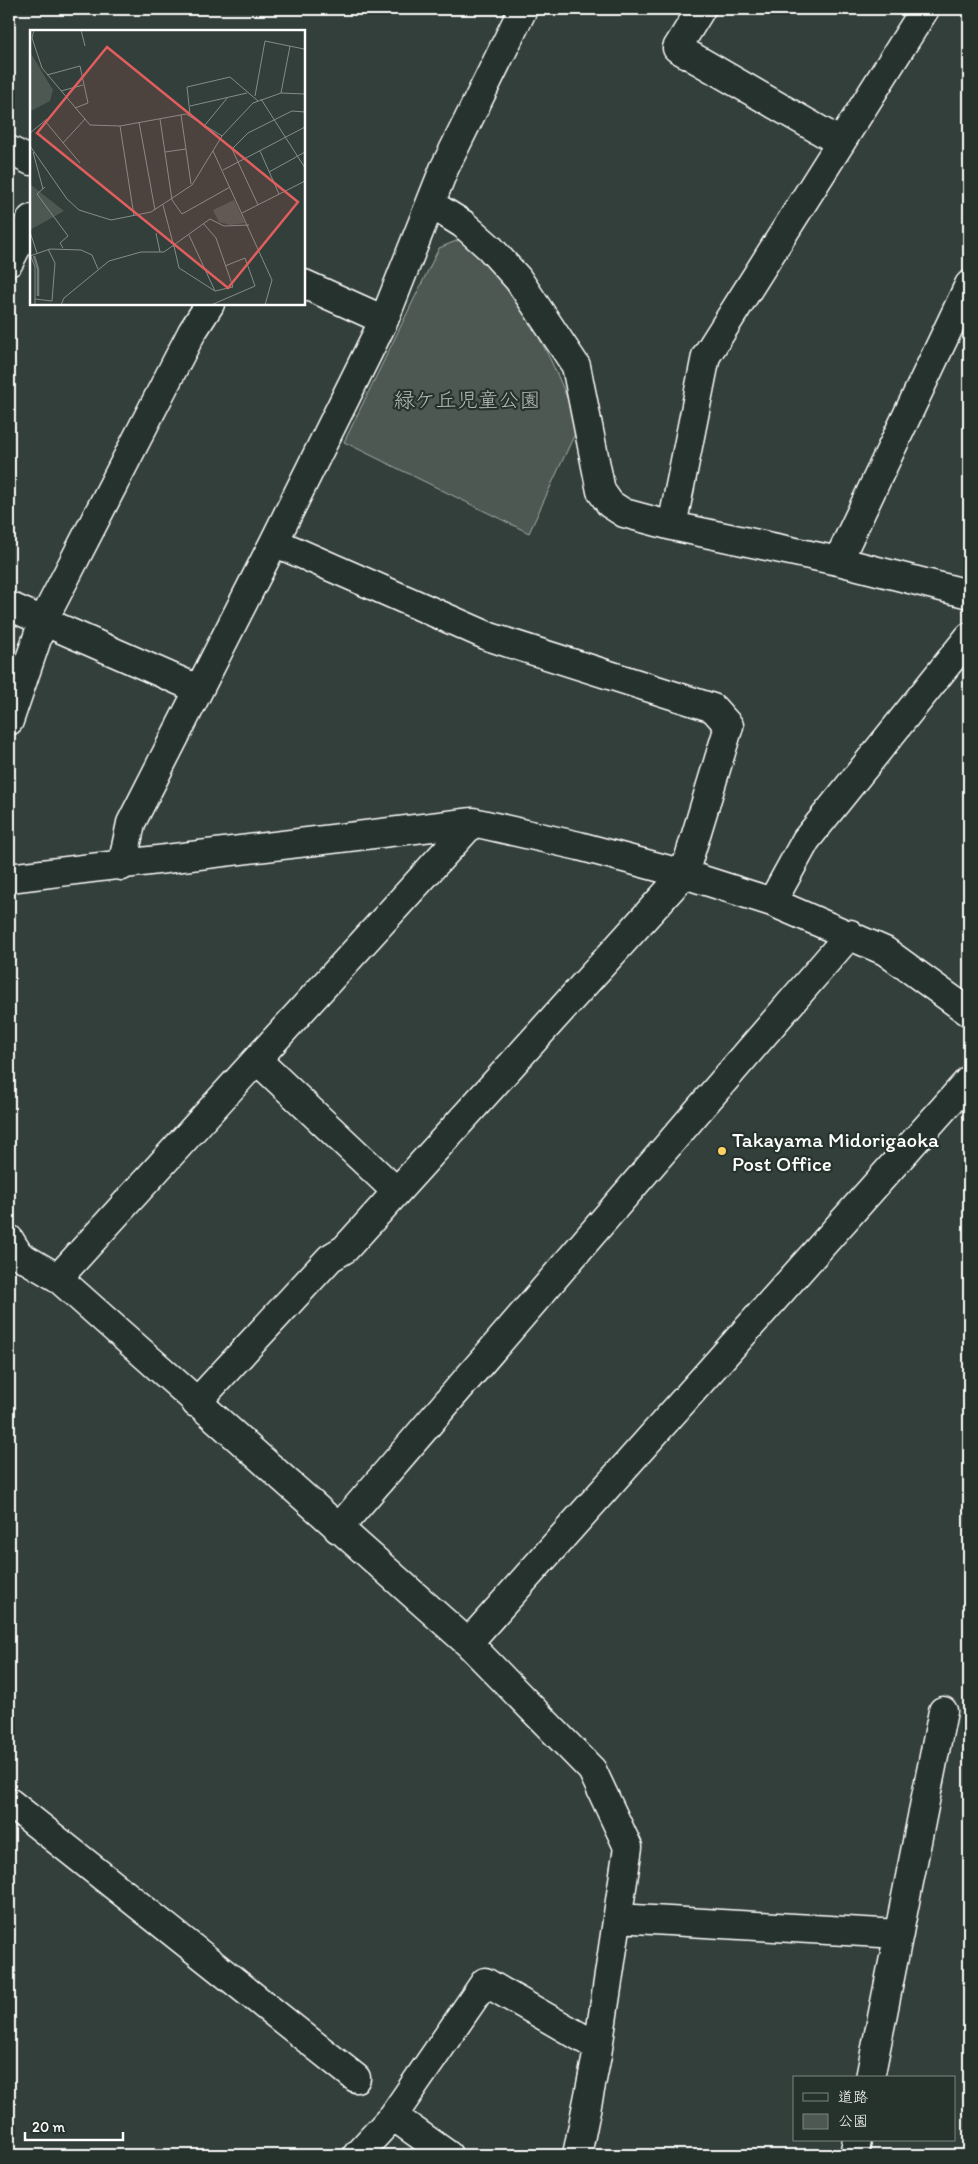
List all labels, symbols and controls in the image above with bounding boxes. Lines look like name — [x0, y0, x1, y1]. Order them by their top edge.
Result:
inset map — [30, 30, 305, 305]
park label: 緑ケ丘児童公園 — [394, 387, 541, 412]
place label: Takayama Midorigaoka Post Office — [732, 1127, 939, 1176]
marker: Takayama Midorigaoka Post Office — [716, 1145, 728, 1157]
legend — [793, 2076, 956, 2142]
text: 道路 — [838, 2088, 868, 2106]
scale bar — [25, 2109, 122, 2141]
text: 公園 — [838, 2112, 868, 2130]
text: 20 m — [32, 2118, 66, 2136]

